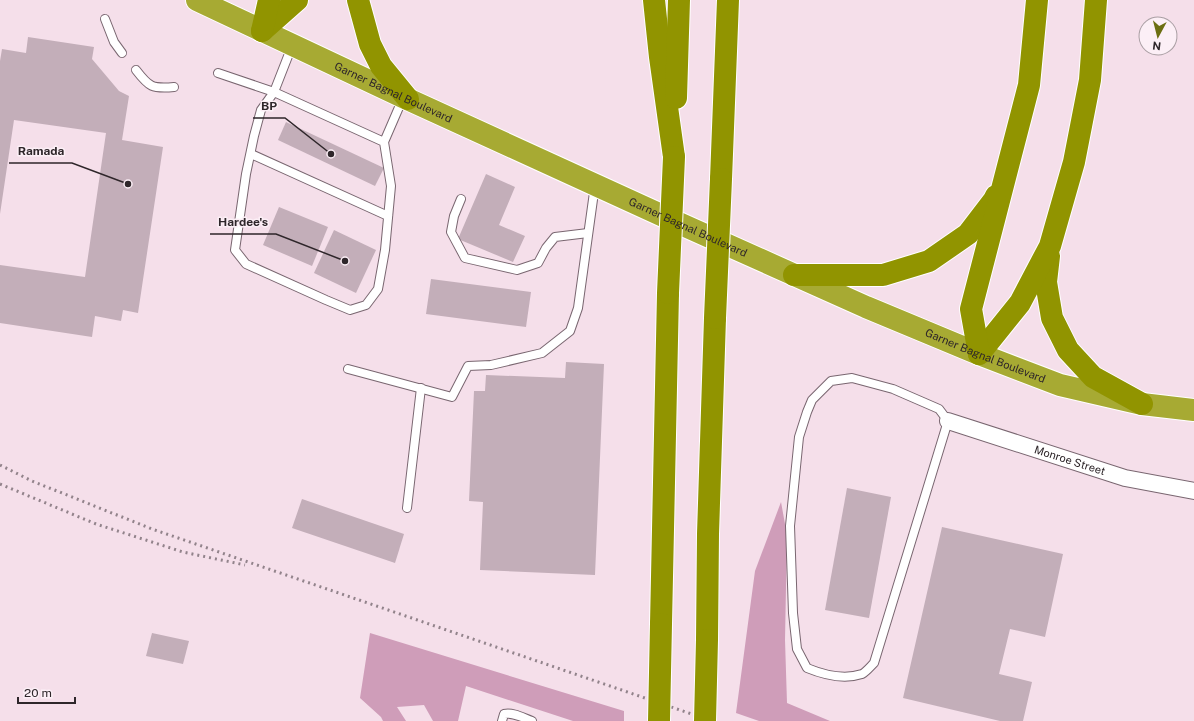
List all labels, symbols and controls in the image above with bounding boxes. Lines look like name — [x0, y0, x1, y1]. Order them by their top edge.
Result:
north arrow — [1138, 16, 1178, 56]
text: N — [1152, 39, 1162, 52]
street label: Garner Bagnal Boulevard — [333, 60, 454, 125]
callout: BP — [253, 94, 285, 118]
text: BP — [261, 99, 277, 113]
callout: Ramada — [9, 139, 72, 163]
text: Ramada — [18, 144, 65, 158]
street label: Garner Bagnal Boulevard — [627, 195, 749, 259]
callout: Hardee's — [210, 210, 276, 234]
text: Hardee's — [218, 215, 268, 229]
street label: Garner Bagnal Boulevard — [923, 326, 1047, 385]
street label: Monroe Street — [1033, 443, 1107, 477]
scale bar — [18, 679, 75, 705]
text: 20 m — [24, 686, 52, 700]

